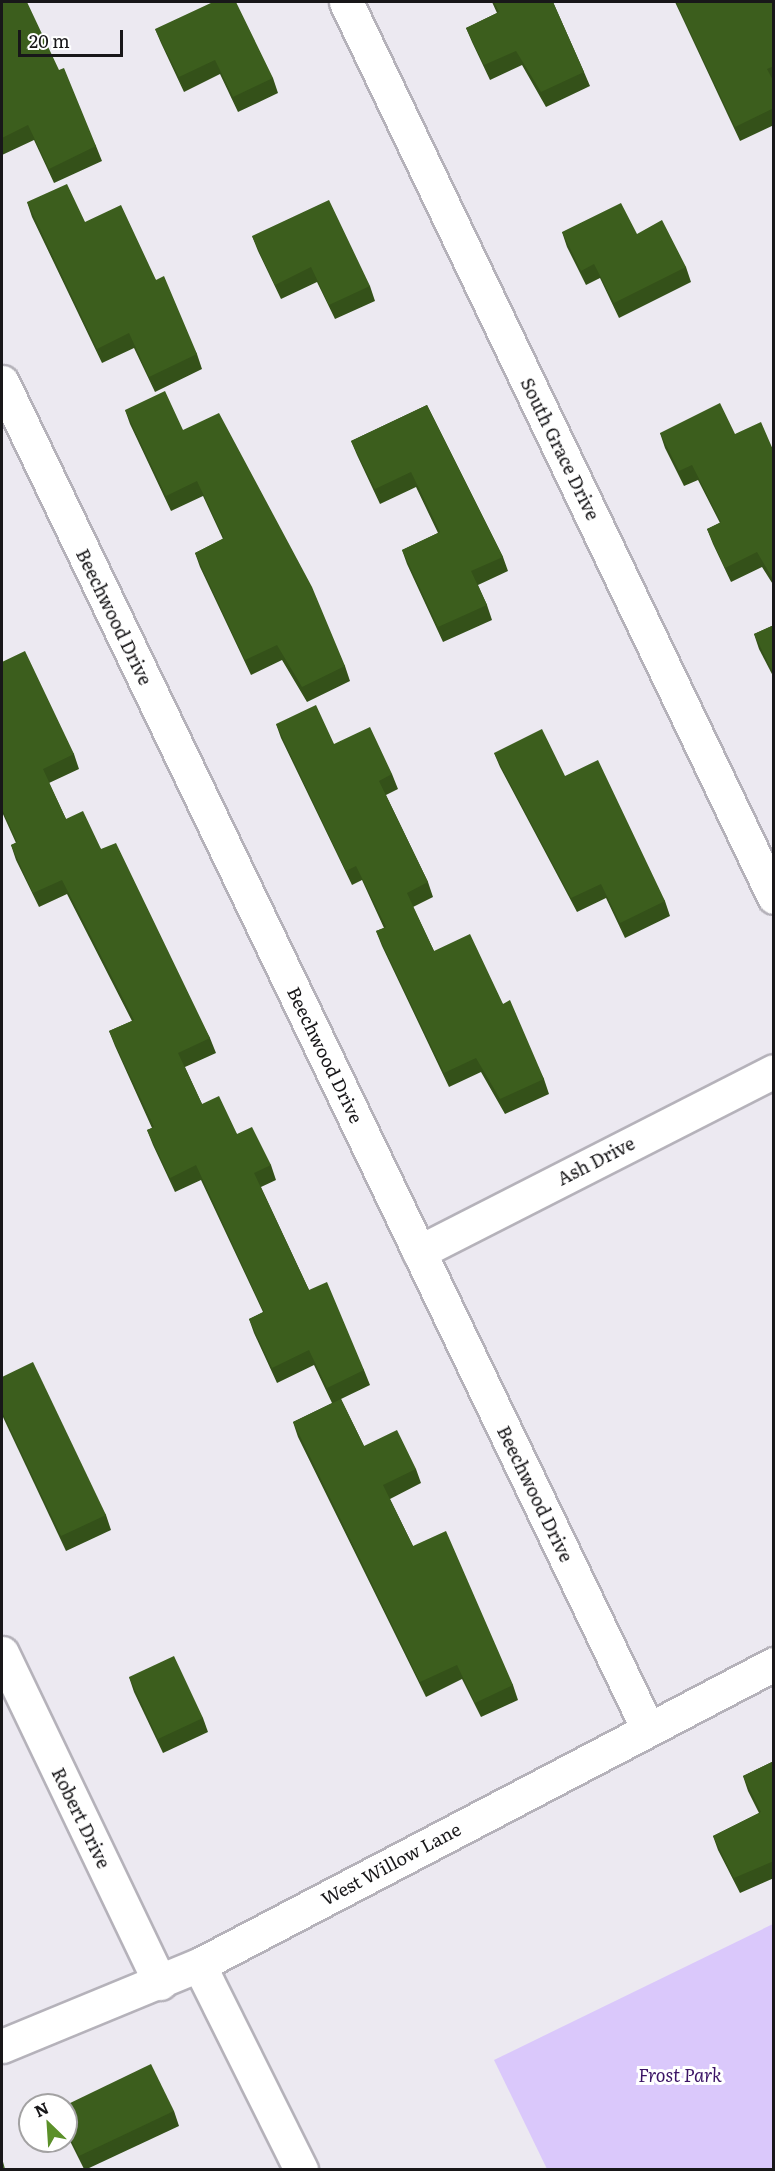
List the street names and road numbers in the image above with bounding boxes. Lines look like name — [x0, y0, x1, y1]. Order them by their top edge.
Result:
street label: South Grace Drive — [516, 374, 604, 524]
street label: Beechwood Drive — [72, 545, 156, 689]
street label: Beechwood Drive — [283, 983, 367, 1127]
street label: Ash Drive — [554, 1132, 638, 1190]
street label: Beechwood Drive — [493, 1422, 577, 1566]
street label: Robert Drive — [47, 1764, 115, 1872]
street label: West Willow Lane — [318, 1818, 464, 1910]

